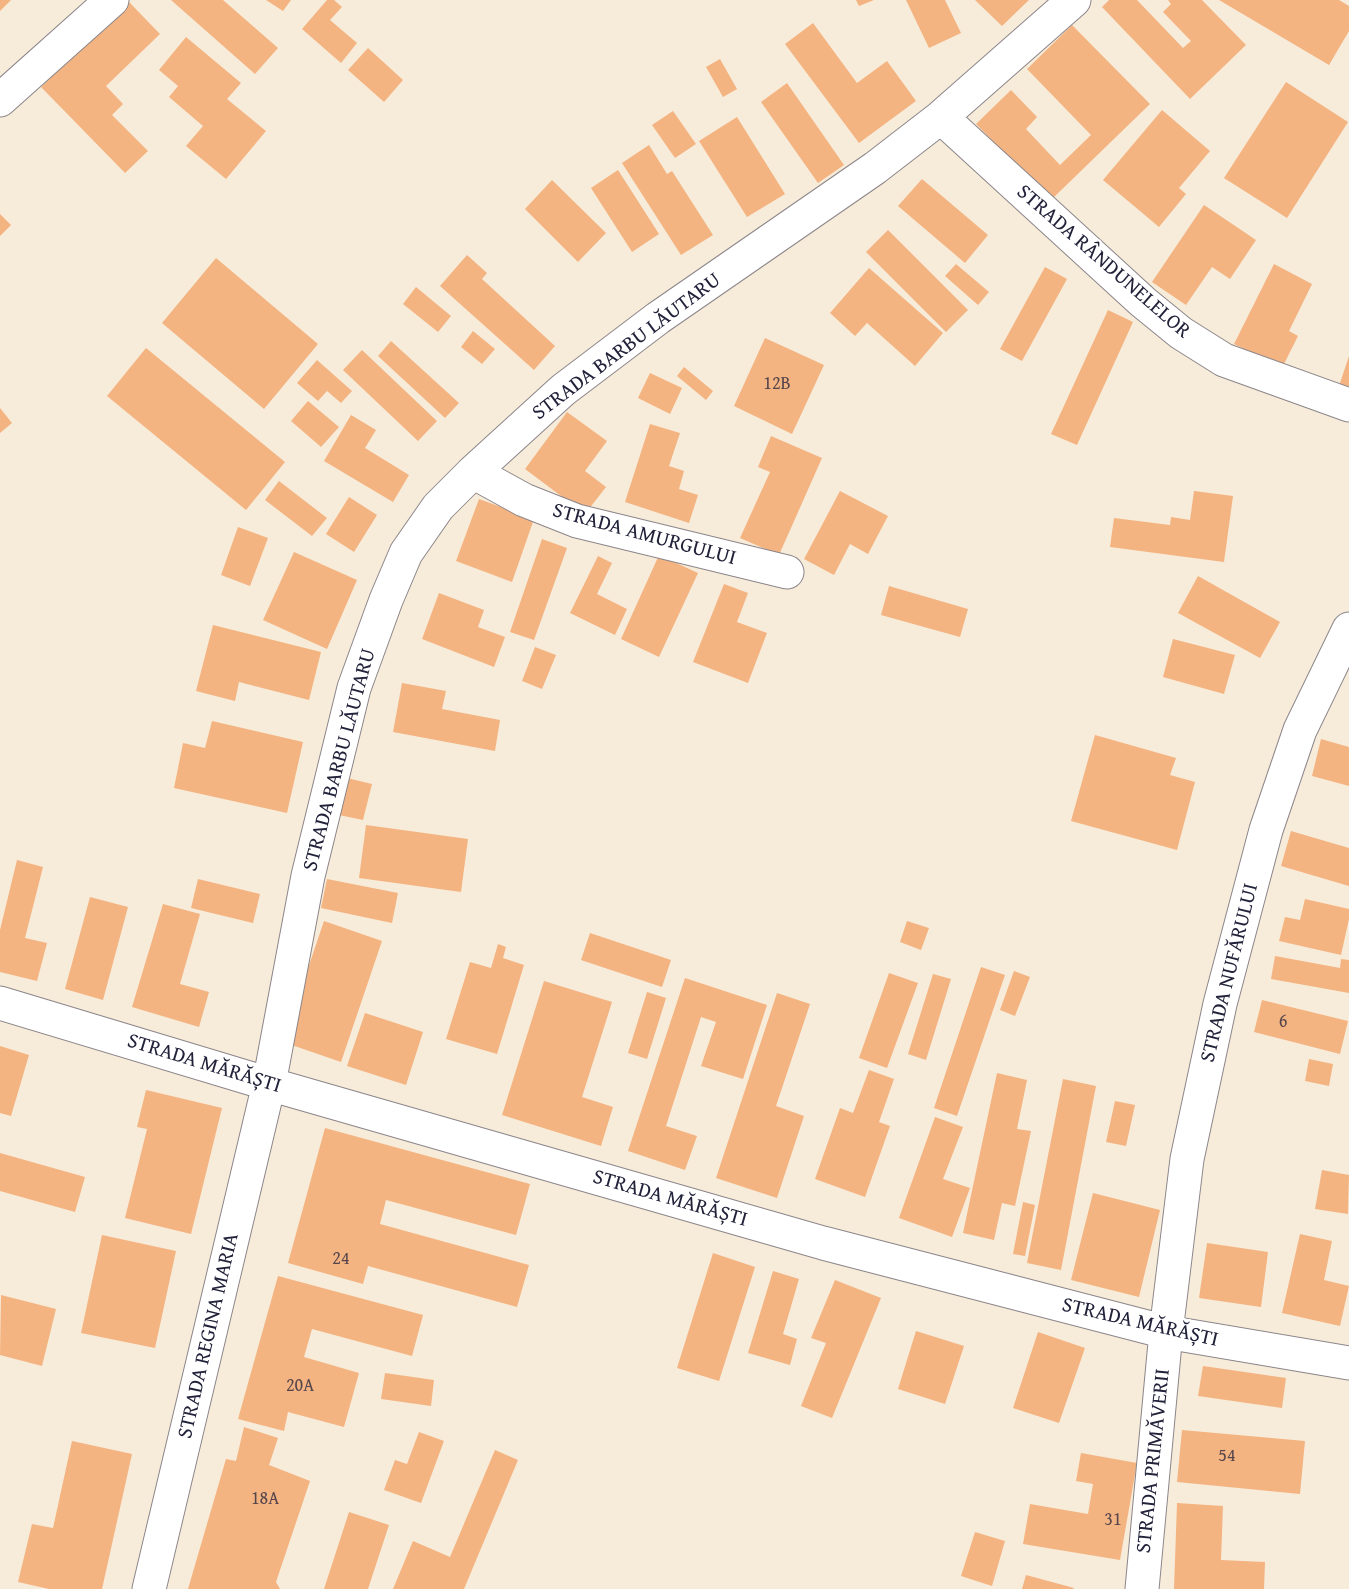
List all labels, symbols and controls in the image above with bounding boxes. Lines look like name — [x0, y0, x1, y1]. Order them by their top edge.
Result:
street label: STRADA RÂNDUNELELOR — [1011, 180, 1195, 344]
street label: STRADA BARBU LĂUTARU — [528, 268, 726, 426]
house number: 12B — [763, 373, 791, 395]
street label: STRADA AMURGULUI — [549, 498, 739, 572]
street label: STRADA BARBU LĂUTARU — [298, 646, 382, 874]
street label: STRADA NUFĂRULUI — [1196, 881, 1264, 1065]
house number: 6 — [1279, 1011, 1287, 1033]
street label: STRADA MĂRĂȘTI — [124, 1029, 284, 1099]
street label: STRADA MĂRĂȘTI — [590, 1165, 750, 1233]
street label: STRADA REGINA MARIA — [173, 1231, 245, 1441]
house number: 24 — [332, 1248, 350, 1270]
street label: STRADA MĂRĂȘTI — [1059, 1293, 1221, 1353]
street label: STRADA PRIMĂVERII — [1132, 1367, 1176, 1555]
house number: 20A — [286, 1375, 314, 1397]
house number: 54 — [1218, 1445, 1236, 1467]
house number: 18A — [251, 1488, 279, 1510]
house number: 31 — [1104, 1509, 1122, 1531]

